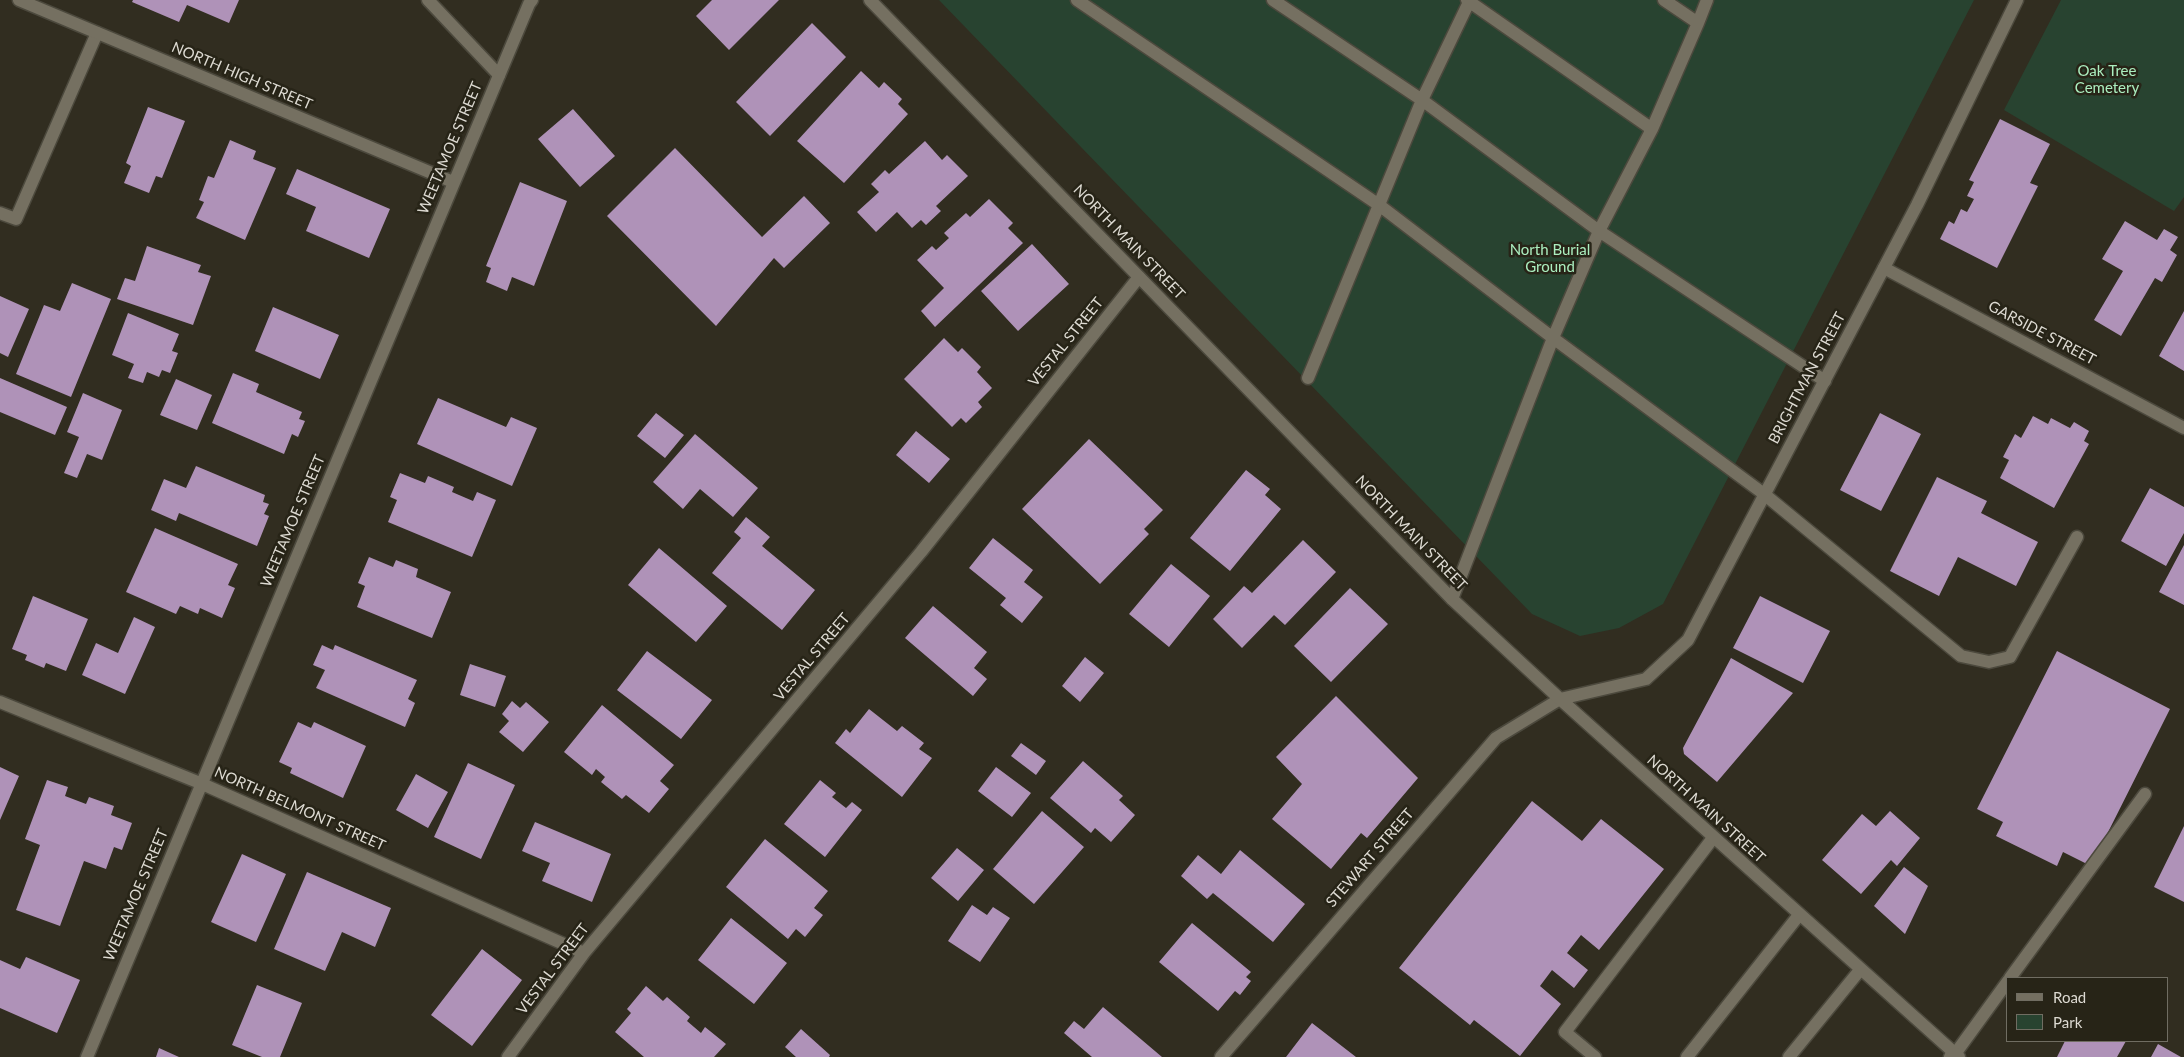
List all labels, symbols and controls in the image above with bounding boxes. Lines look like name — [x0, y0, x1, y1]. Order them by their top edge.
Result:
street label: NORTH HIGH STREET — [169, 38, 315, 114]
park label: Oak Tree Cemetery — [2075, 62, 2139, 97]
street label: WEETAMOE STREET — [414, 79, 486, 217]
street label: NORTH MAIN STREET — [1069, 181, 1189, 303]
park label: North Burial Ground — [1510, 241, 1590, 276]
street label: VESTAL STREET — [1025, 294, 1107, 390]
street label: GARSIDE STREET — [1985, 297, 2099, 369]
street label: BRIGHTMAN STREET — [1765, 309, 1849, 447]
street label: WEETAMOE STREET — [257, 452, 329, 590]
street label: NORTH MAIN STREET — [1351, 472, 1471, 594]
street label: VESTAL STREET — [770, 609, 854, 705]
street label: NORTH MAIN STREET — [1643, 751, 1769, 867]
street label: NORTH BELMONT STREET — [212, 763, 388, 855]
street label: STEWART STREET — [1322, 805, 1418, 911]
street label: WEETAMOE STREET — [100, 826, 172, 964]
street label: VESTAL STREET — [513, 920, 593, 1018]
legend — [2006, 977, 2169, 1042]
text: Road — [2053, 988, 2086, 1006]
text: Park — [2053, 1013, 2082, 1031]

